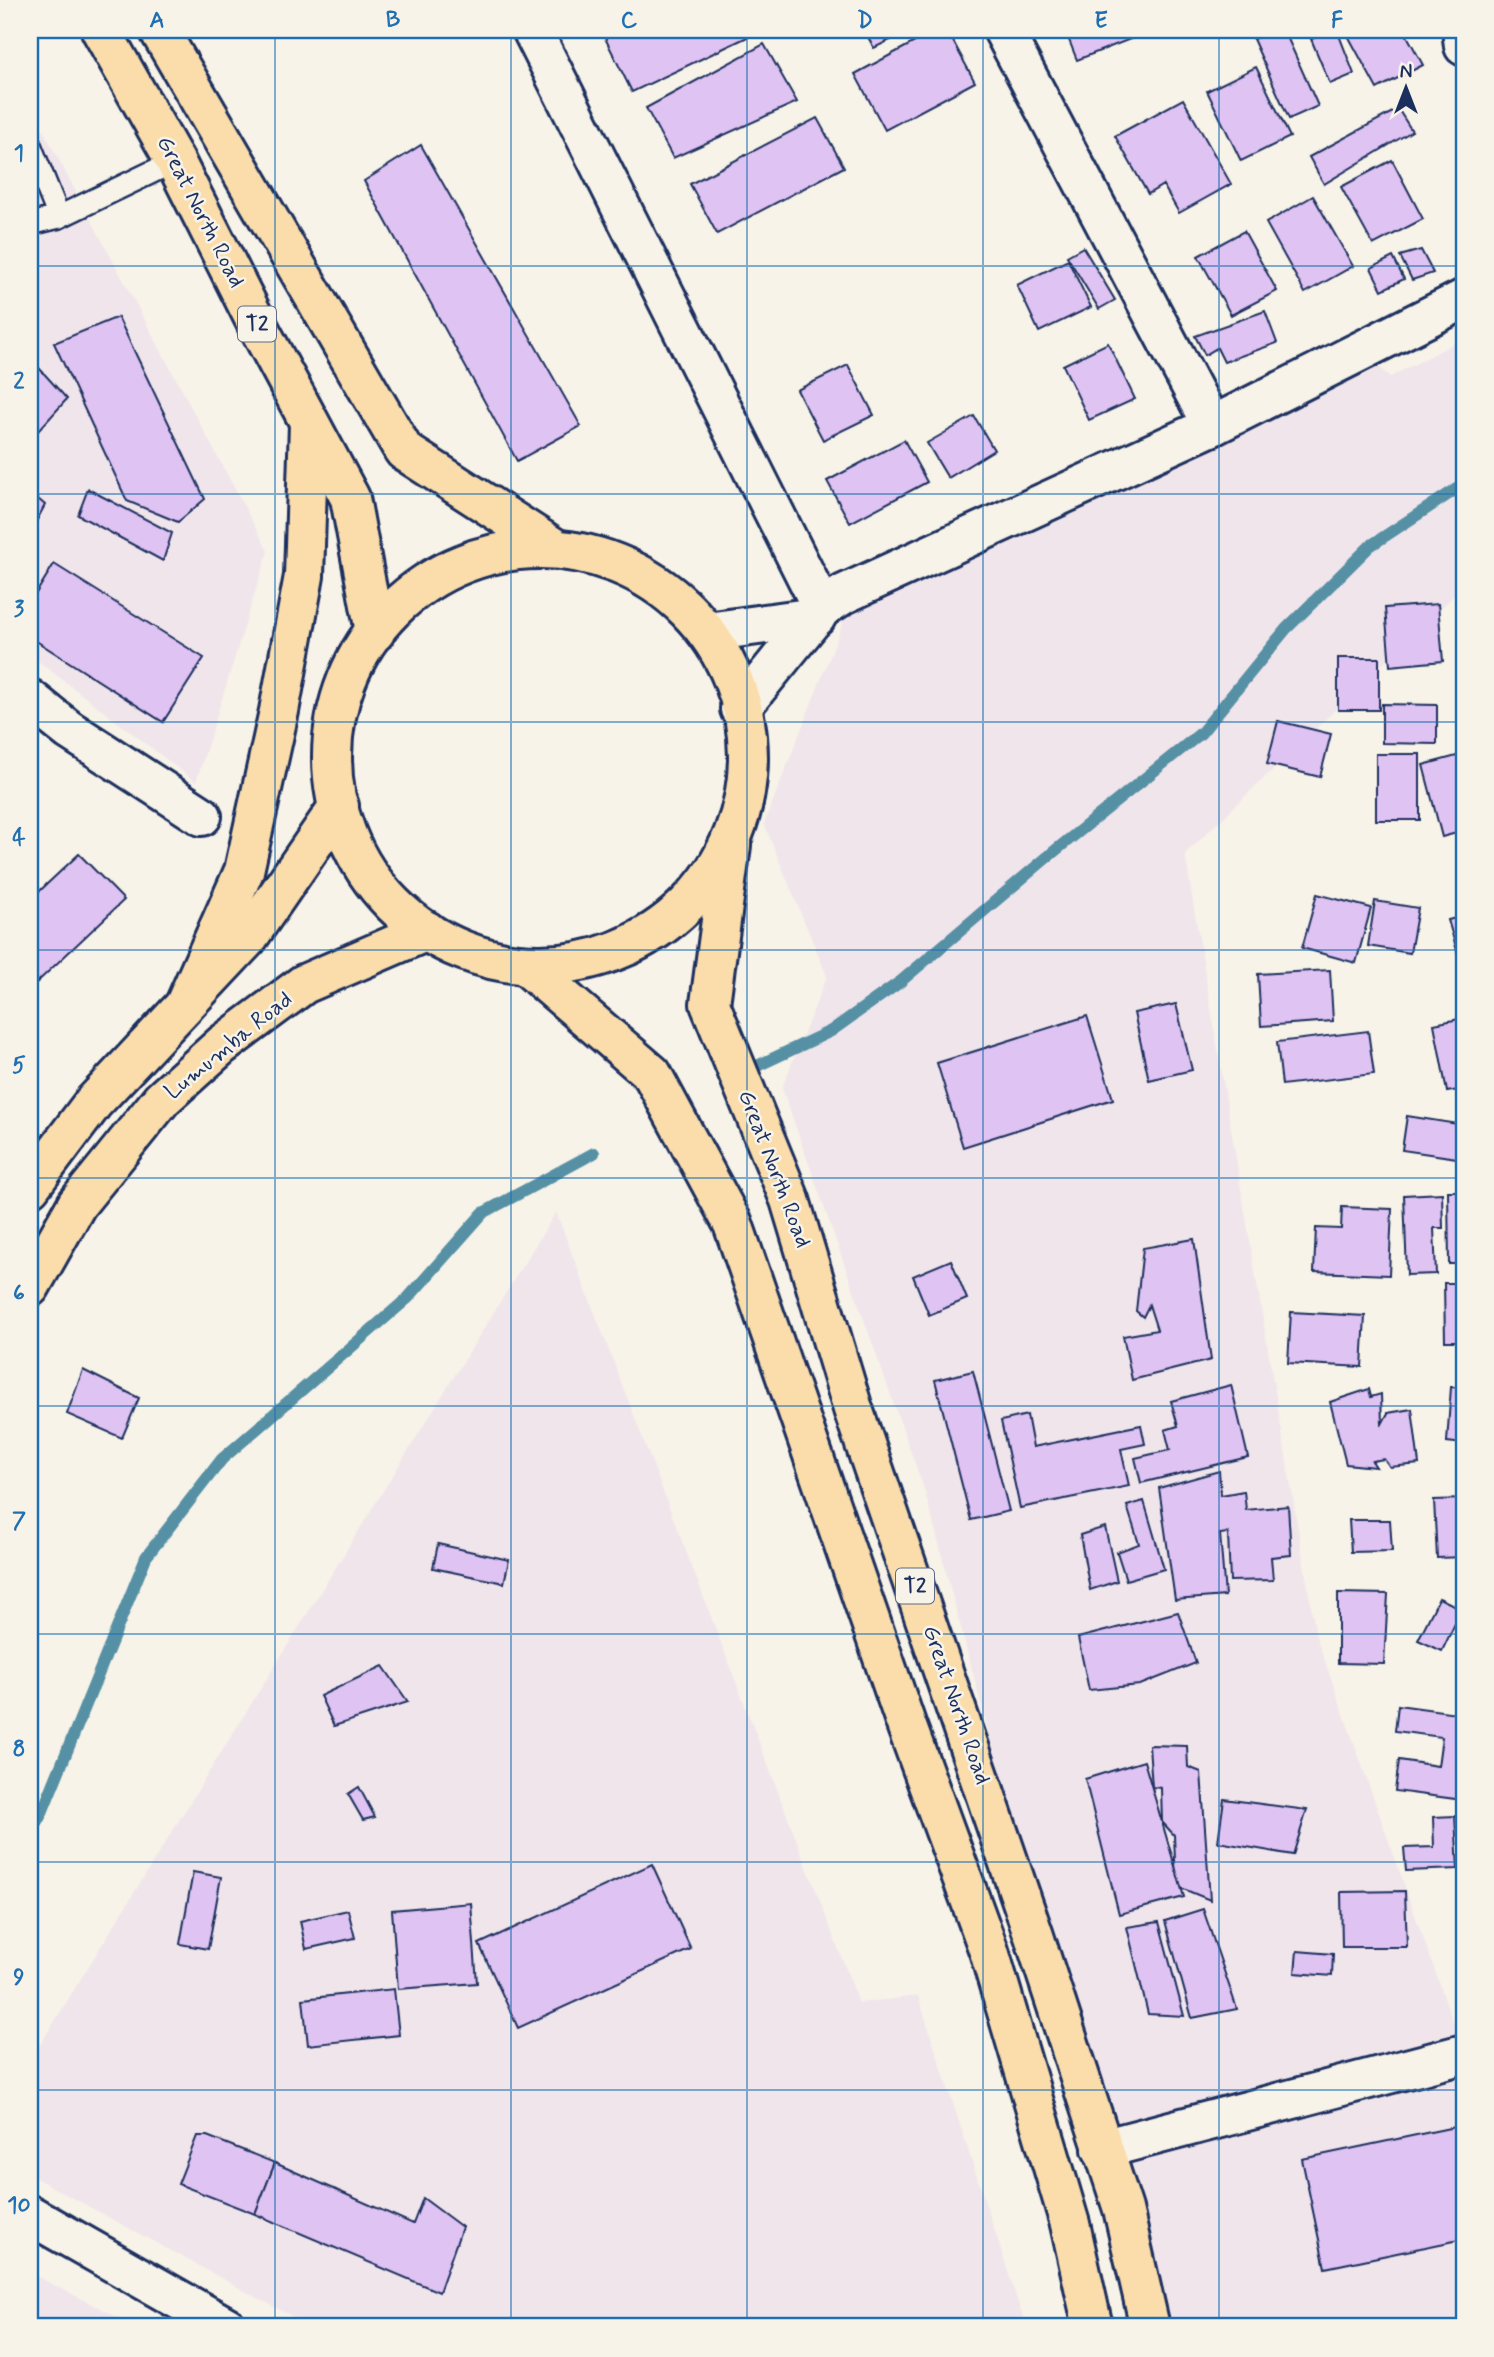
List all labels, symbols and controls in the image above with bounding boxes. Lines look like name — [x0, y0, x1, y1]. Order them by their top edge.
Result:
text: A — [149, 6, 165, 36]
text: B — [386, 6, 401, 36]
text: C — [621, 6, 638, 36]
text: D — [857, 6, 873, 36]
text: E — [1094, 6, 1108, 36]
text: F — [1331, 6, 1343, 36]
north arrow — [1372, 52, 1442, 122]
text: N — [1400, 60, 1412, 85]
street label: Great North Road — [149, 131, 251, 293]
text: 1 — [14, 139, 24, 169]
road number: T2 — [238, 306, 276, 342]
text: 2 — [13, 367, 25, 397]
text: 3 — [14, 595, 25, 625]
text: 4 — [12, 823, 26, 853]
street label: Lumumba Road — [159, 985, 299, 1107]
text: 5 — [12, 1051, 26, 1081]
street label: Great North Road — [730, 1086, 818, 1252]
text: 6 — [13, 1279, 25, 1309]
text: 7 — [12, 1507, 26, 1537]
road number: T2 — [896, 1568, 934, 1604]
street label: Great North Road — [915, 1621, 997, 1789]
text: 8 — [13, 1735, 25, 1765]
text: 9 — [13, 1963, 25, 1993]
text: 10 — [7, 2191, 31, 2221]

